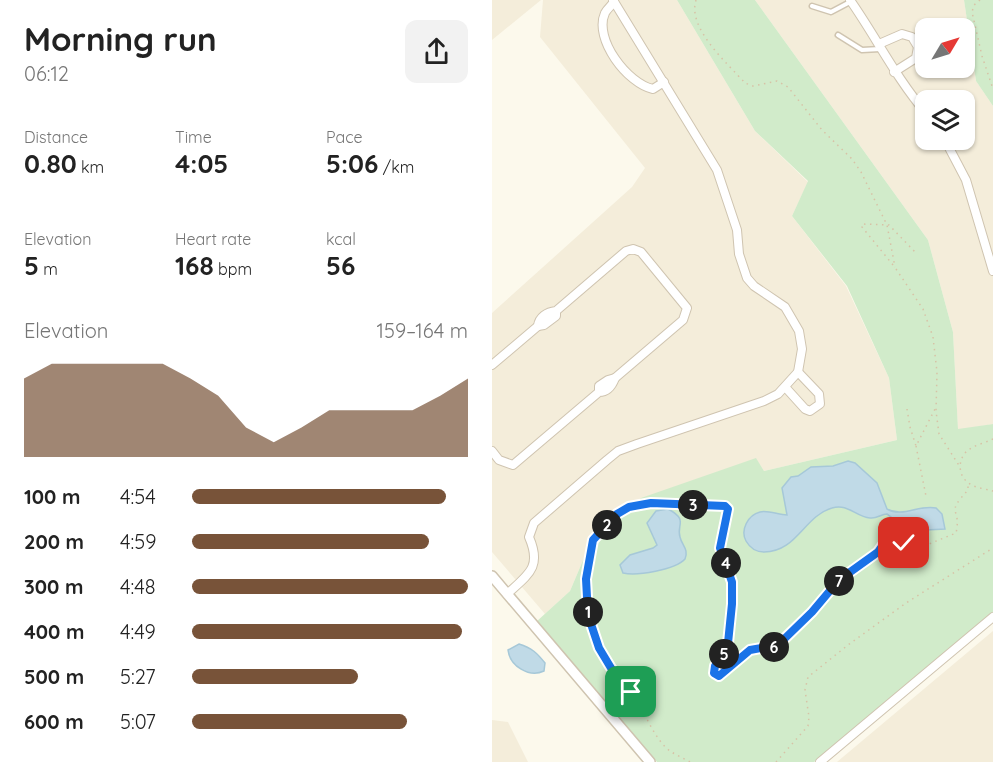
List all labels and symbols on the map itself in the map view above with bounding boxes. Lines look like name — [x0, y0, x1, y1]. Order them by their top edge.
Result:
north arrow — [915, 18, 975, 78]
pin: 3 — [678, 490, 708, 520]
pin: 2 — [592, 510, 622, 540]
pin — [878, 517, 929, 568]
pin: 4 — [711, 548, 741, 578]
pin: 7 — [824, 566, 854, 596]
pin: 1 — [573, 597, 603, 627]
pin: 6 — [759, 632, 789, 662]
pin: 5 — [709, 639, 739, 669]
pin — [605, 666, 656, 717]

